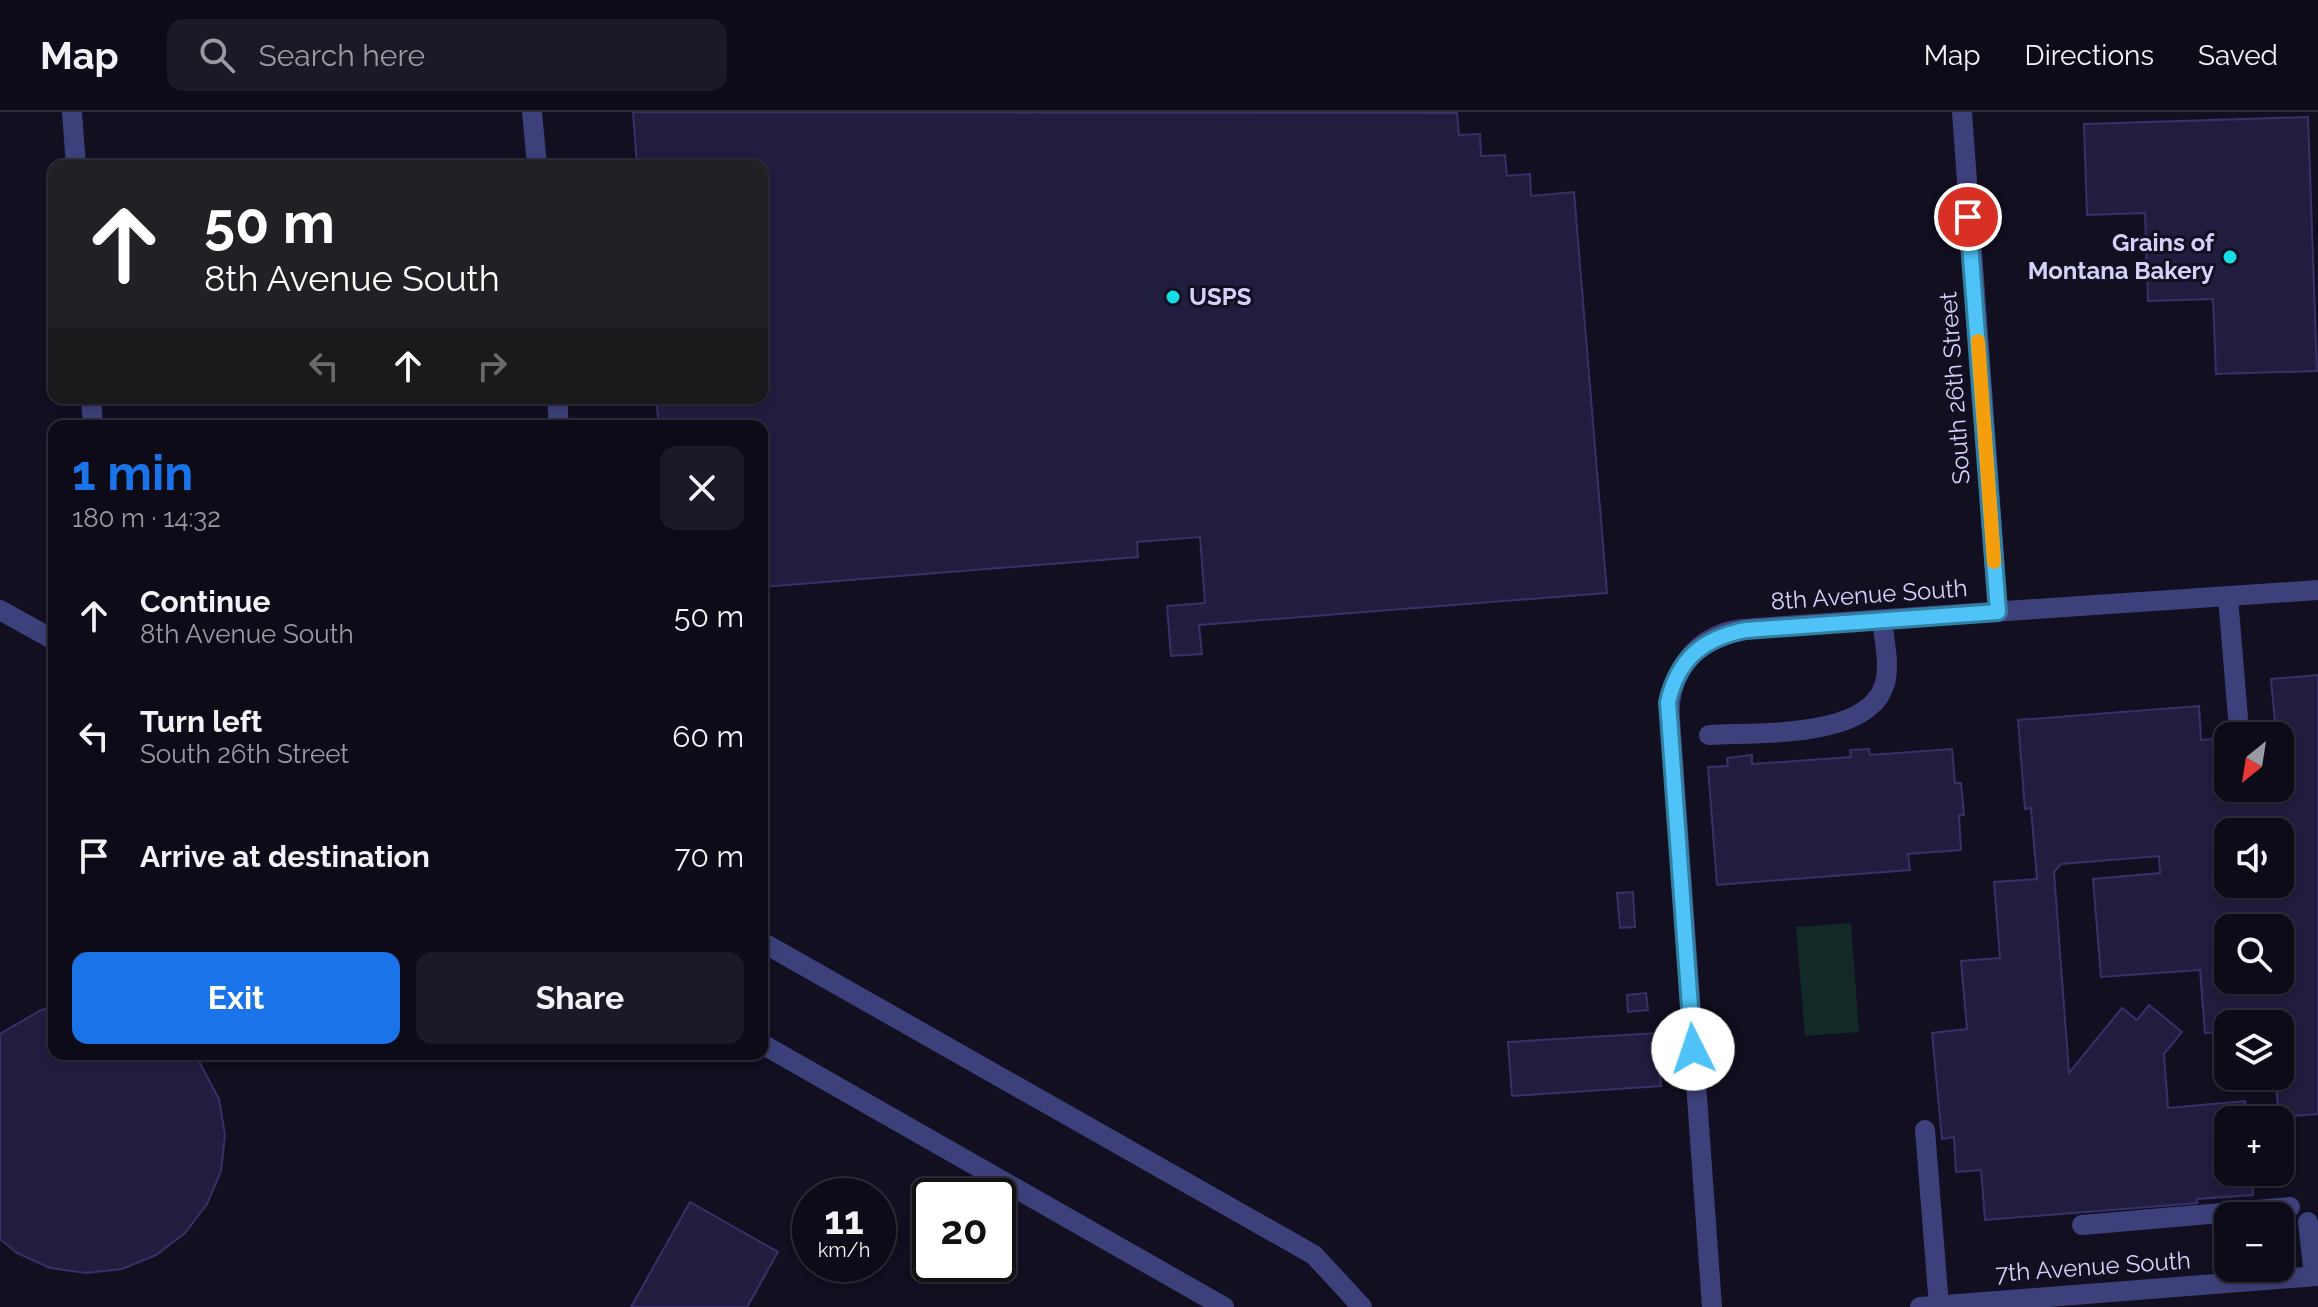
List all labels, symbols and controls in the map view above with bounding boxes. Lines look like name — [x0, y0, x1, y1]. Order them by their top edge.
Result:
search box — [167, 19, 727, 91]
text: Map — [40, 33, 119, 78]
icon: search — [195, 33, 239, 77]
text: Search here — [259, 38, 425, 73]
text: Map — [1924, 39, 1981, 72]
text: Directions — [2025, 39, 2154, 72]
text: Saved — [2198, 39, 2278, 72]
pin — [1934, 183, 2002, 251]
text: 50 m — [204, 190, 335, 256]
icon: ahead — [72, 192, 176, 296]
icon: arrive — [1946, 195, 1990, 239]
place label: Grains of Montana Bakery — [2028, 228, 2215, 285]
marker: Grains of Montana Bakery — [2221, 248, 2239, 266]
text: 8th Avenue South — [204, 257, 500, 299]
place label: USPS — [1189, 282, 1251, 311]
marker: USPS — [1164, 288, 1182, 306]
street label: South 26th Street — [1933, 291, 1976, 485]
icon: left — [302, 344, 346, 388]
icon: ahead — [386, 344, 430, 388]
icon: right — [470, 344, 514, 388]
text: 1 min — [72, 445, 193, 501]
button: close — [660, 446, 744, 530]
text: 180 m · 14:32 — [72, 503, 221, 533]
street label: 8th Avenue South — [1770, 573, 1968, 616]
text: Continue — [140, 584, 271, 619]
icon: ahead — [72, 594, 116, 638]
text: 50 m — [674, 599, 744, 634]
text: 8th Avenue South — [140, 619, 354, 649]
text: Turn left — [140, 704, 262, 739]
icon: left — [72, 714, 116, 758]
text: 60 m — [672, 719, 744, 754]
north arrow — [2214, 722, 2294, 802]
map controls — [2214, 722, 2294, 1282]
text: South 26th Street — [140, 739, 349, 769]
button: sound — [2214, 818, 2294, 898]
icon: arrive — [72, 834, 116, 878]
text: Arrive at destination — [140, 839, 430, 874]
text: 70 m — [674, 839, 744, 874]
button: search — [2214, 914, 2294, 994]
button: Exit — [72, 952, 400, 1044]
button: Share — [416, 952, 744, 1044]
position arrow — [1651, 1007, 1735, 1091]
button: layers — [2214, 1010, 2294, 1090]
button: + — [2214, 1106, 2294, 1186]
speed limit sign: 20 — [912, 1178, 1016, 1282]
text: 11 — [824, 1196, 864, 1243]
button: − — [2214, 1202, 2294, 1282]
text: km/h — [818, 1238, 870, 1262]
street label: 7th Avenue South — [1994, 1245, 2192, 1288]

